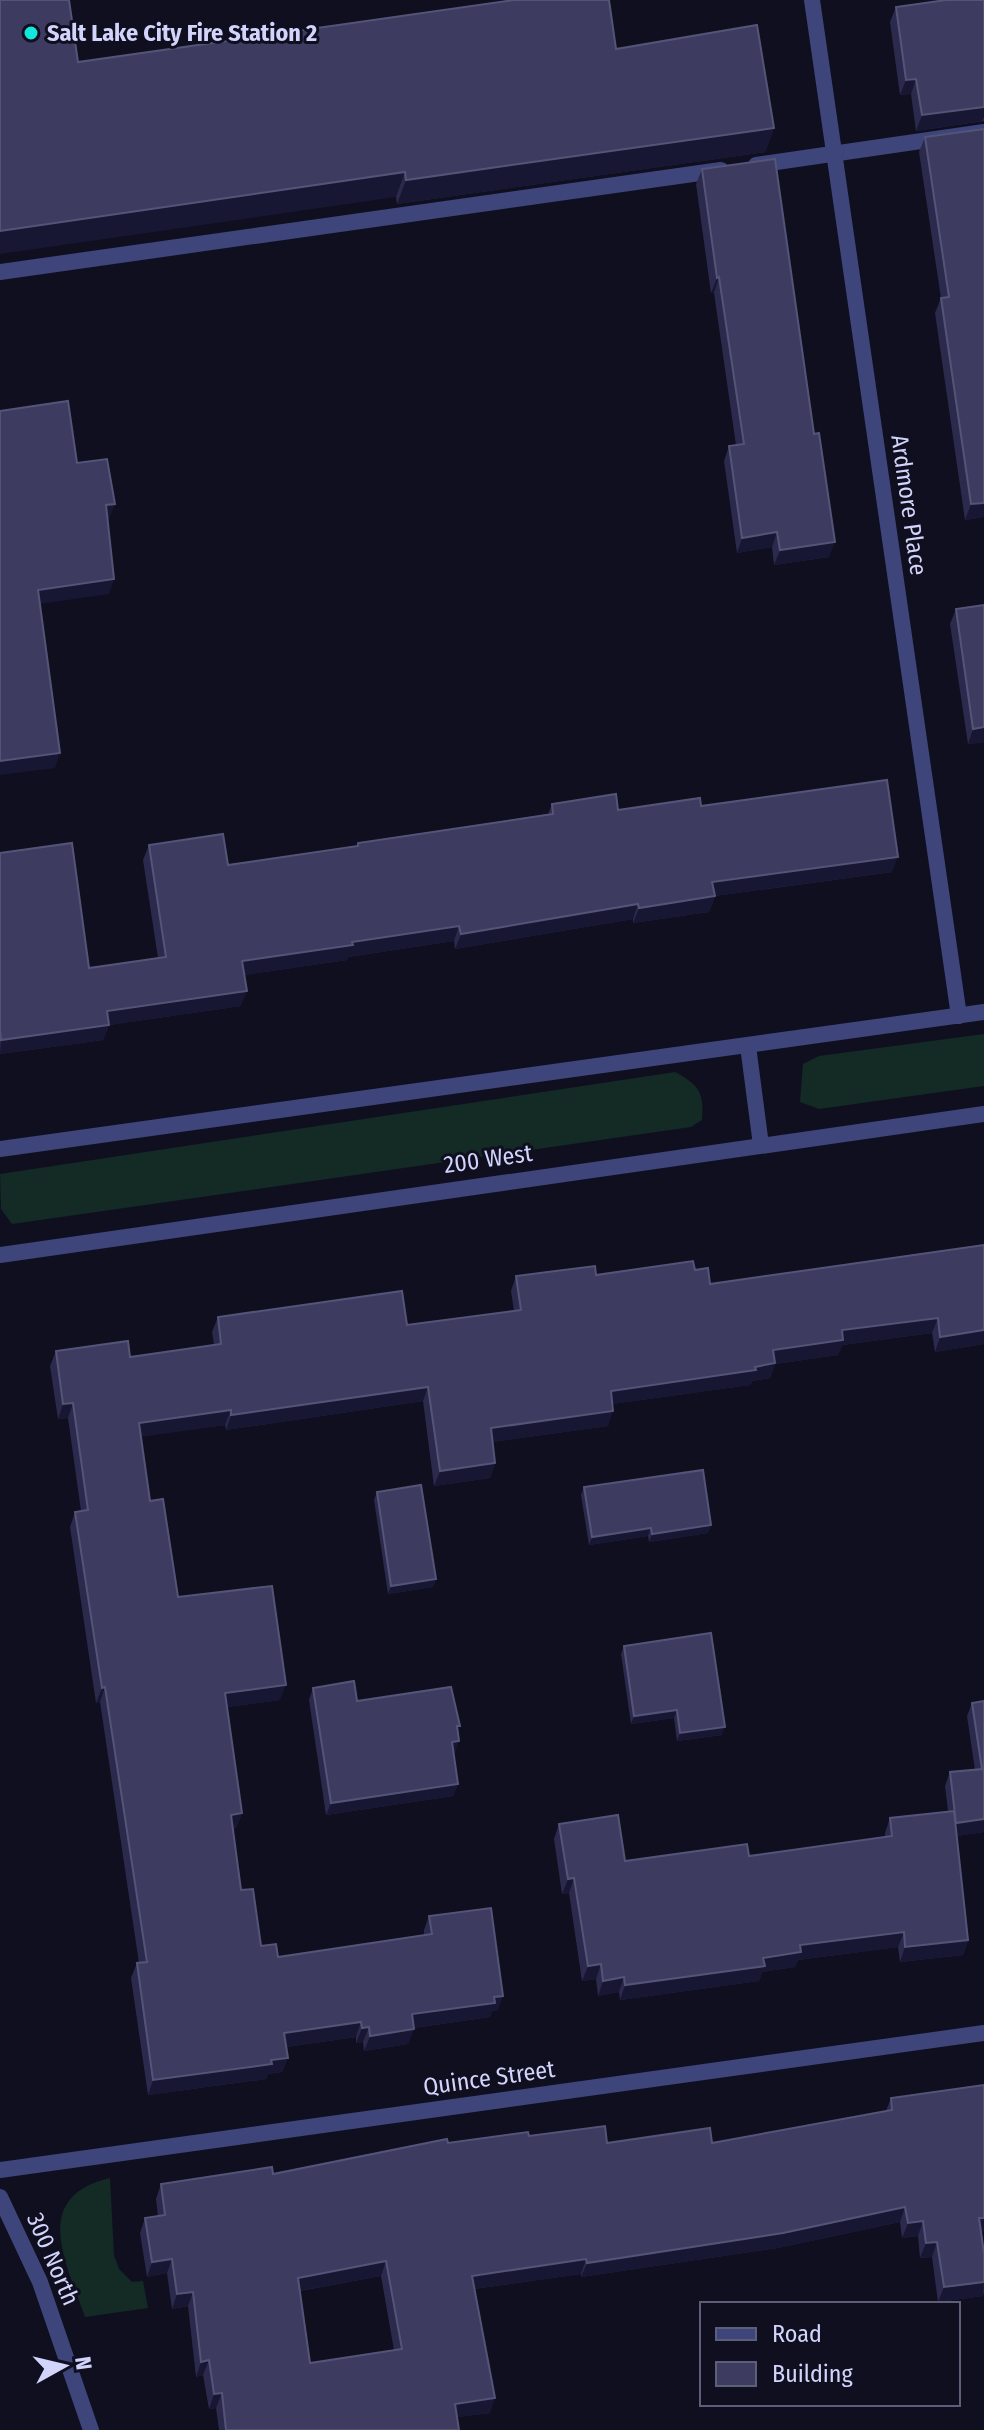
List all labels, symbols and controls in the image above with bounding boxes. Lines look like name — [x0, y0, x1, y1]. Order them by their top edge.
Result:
place label: Salt Lake City Fire Station 2 — [47, 19, 317, 47]
marker: Salt Lake City Fire Station 2 — [22, 24, 40, 42]
street label: Ardmore Place — [885, 433, 933, 577]
street label: 200 West — [442, 1139, 534, 1179]
street label: Quince Street — [421, 2055, 557, 2101]
street label: 300 North — [21, 2209, 85, 2309]
legend — [700, 2302, 960, 2406]
text: Road — [772, 2320, 822, 2348]
north arrow — [24, 2326, 104, 2406]
text: N — [69, 2355, 98, 2372]
text: Building — [772, 2360, 854, 2388]

